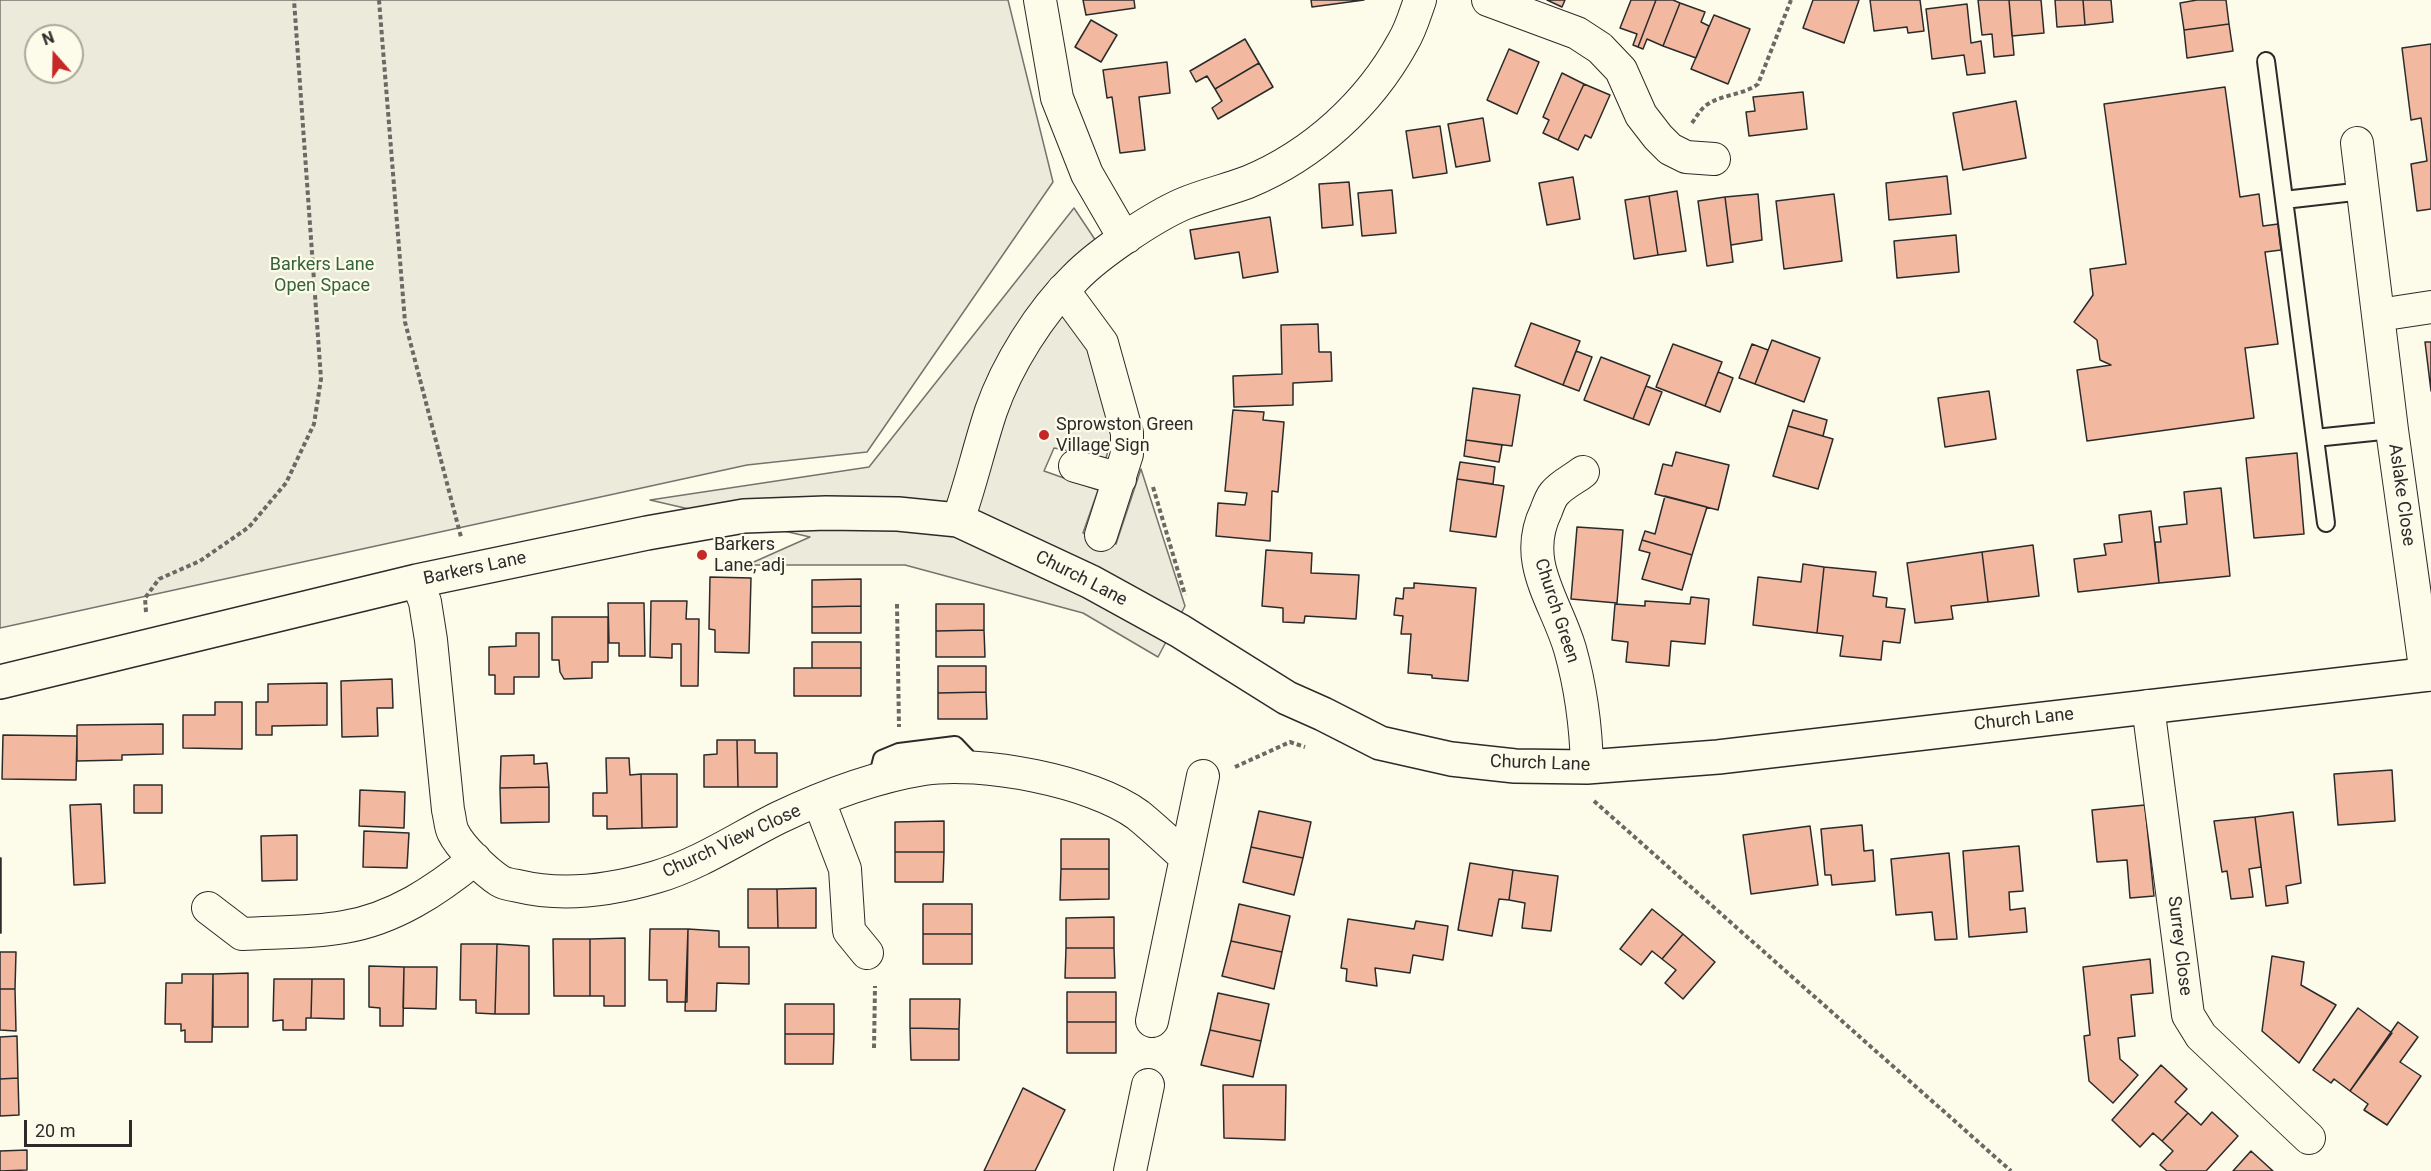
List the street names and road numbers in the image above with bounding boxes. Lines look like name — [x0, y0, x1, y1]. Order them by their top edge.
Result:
street label: Aslake Close — [2383, 442, 2419, 548]
street label: Church Lane — [1031, 547, 1131, 611]
street label: Barkers Lane — [422, 548, 528, 590]
street label: Church Green — [1529, 556, 1583, 666]
street label: Church Lane — [1973, 704, 2075, 736]
street label: Church Lane — [1490, 751, 1590, 777]
street label: Church View Close — [660, 801, 804, 883]
street label: Surrey Close — [2162, 895, 2196, 997]

